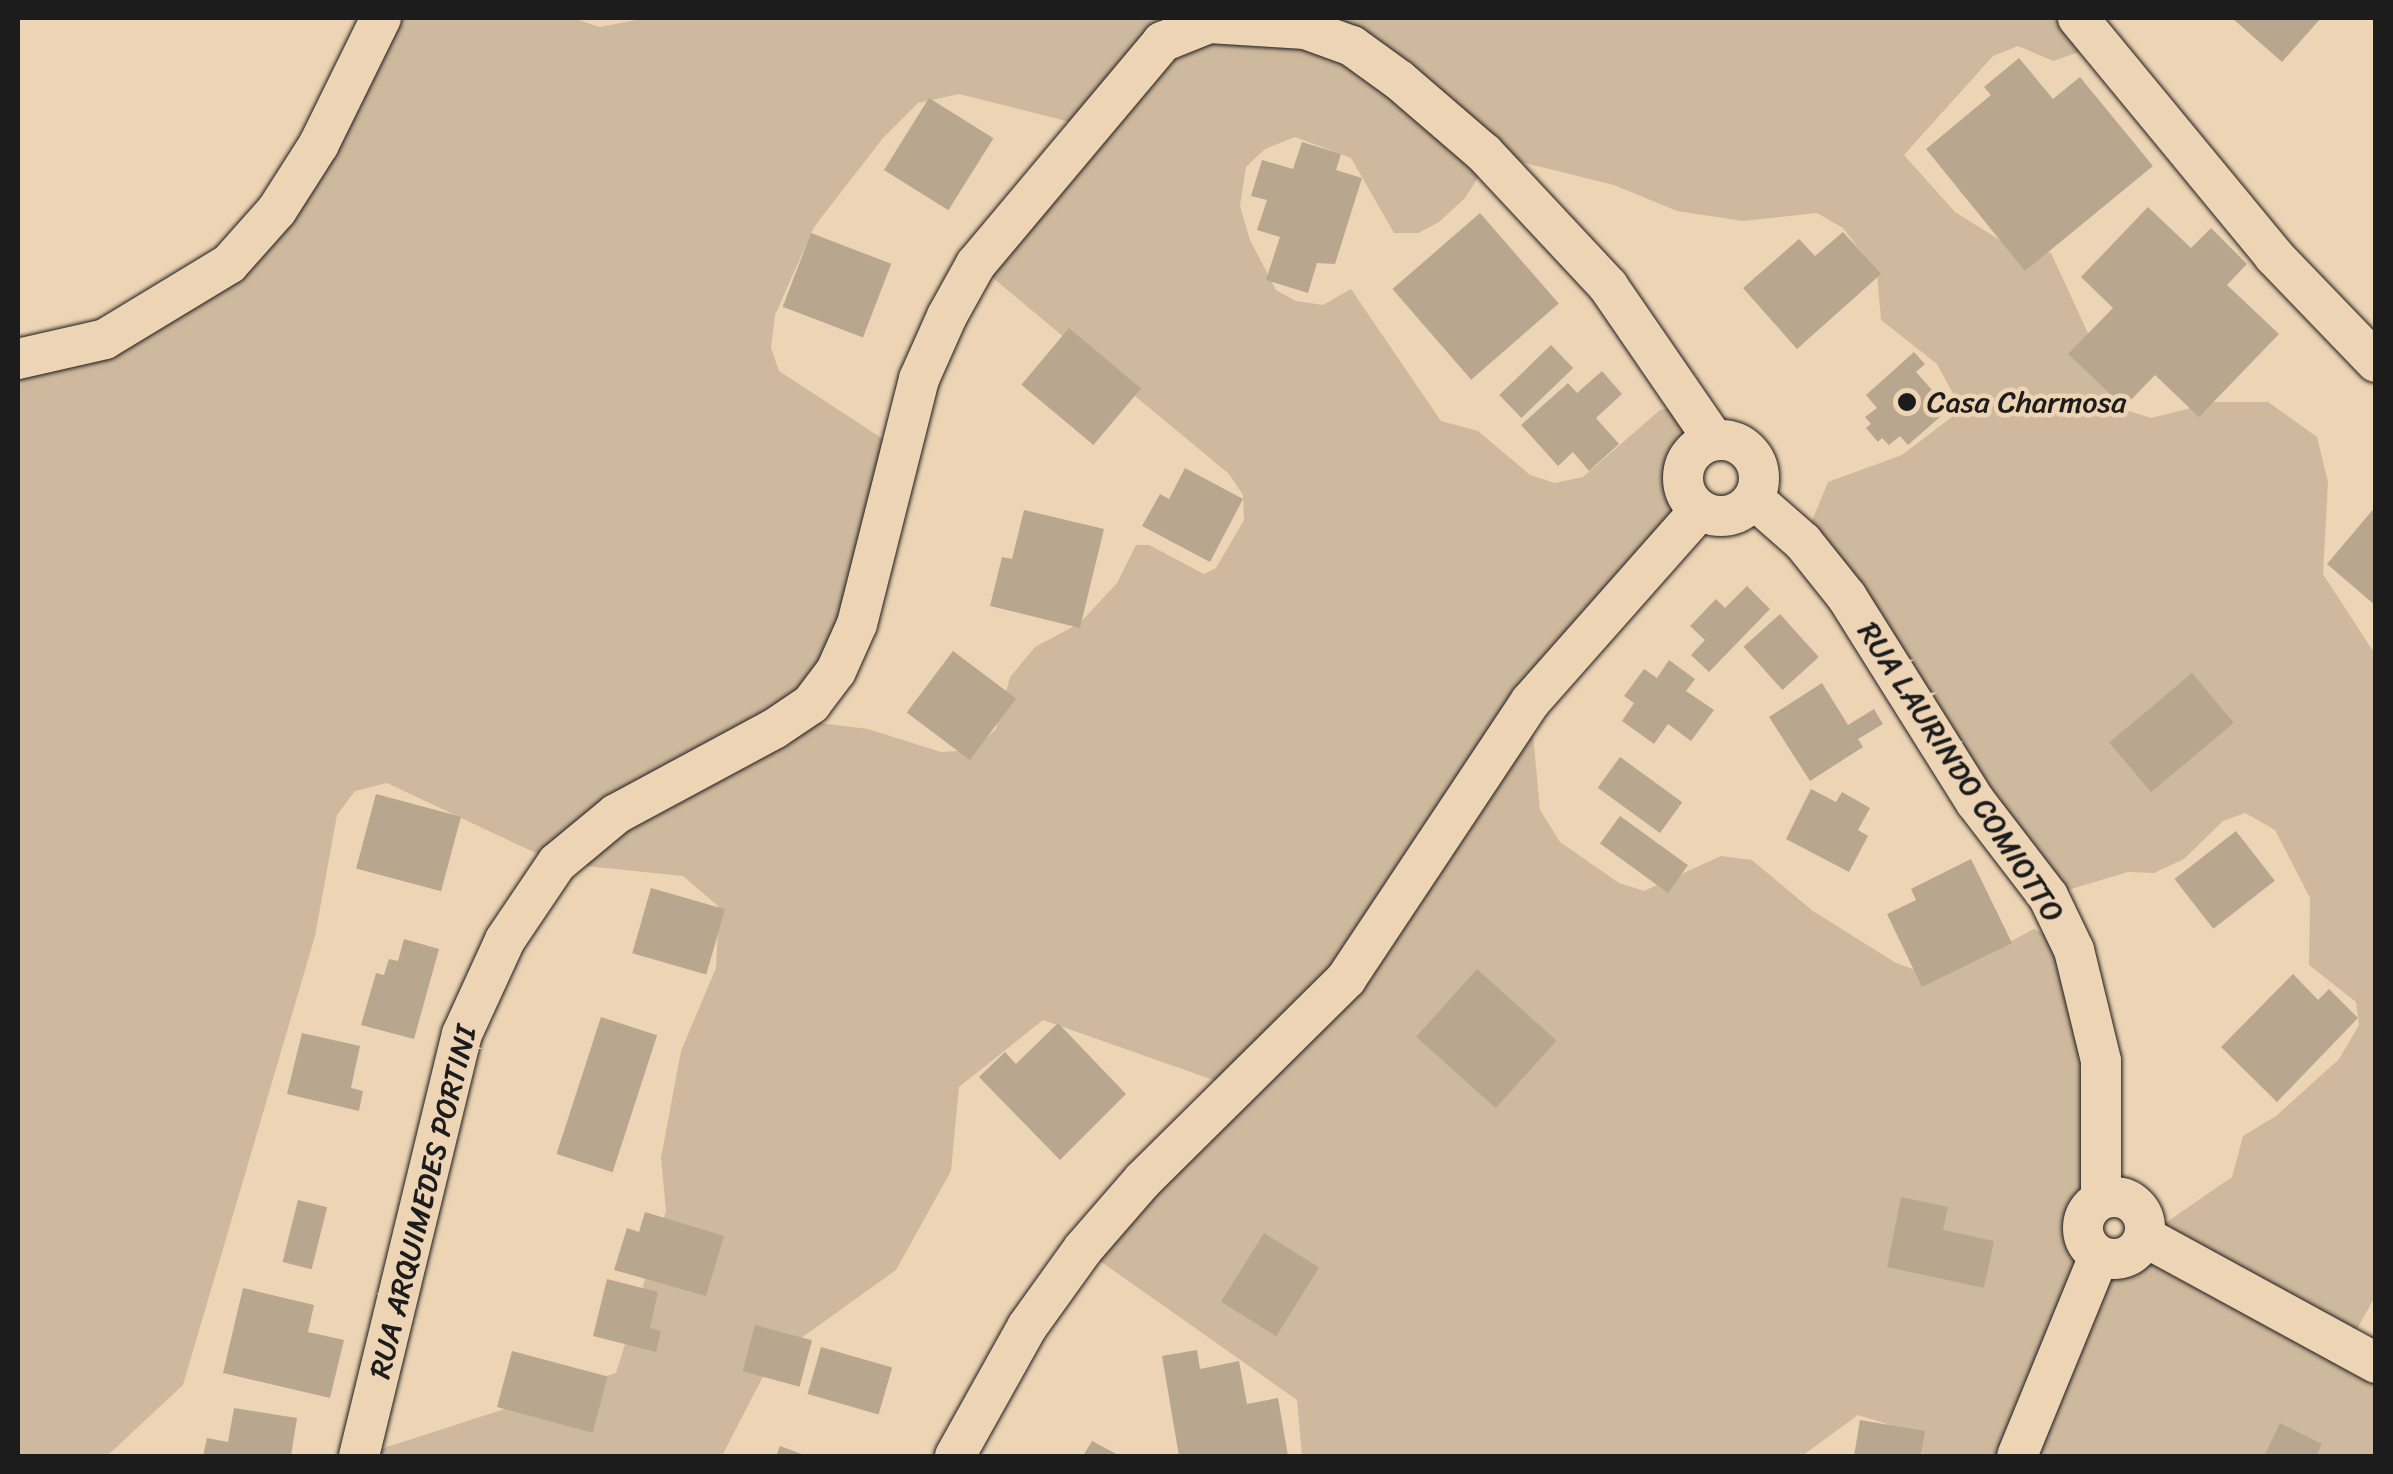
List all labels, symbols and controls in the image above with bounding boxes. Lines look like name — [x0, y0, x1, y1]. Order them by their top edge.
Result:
place label: Casa Charmosa — [1927, 384, 2126, 420]
marker: Casa Charmosa — [1896, 391, 1918, 413]
street label: RUA LAURINDO COMIOTTO — [1849, 614, 2073, 930]
street label: RUA ARQUIMEDES PORTINI — [362, 1022, 484, 1382]

